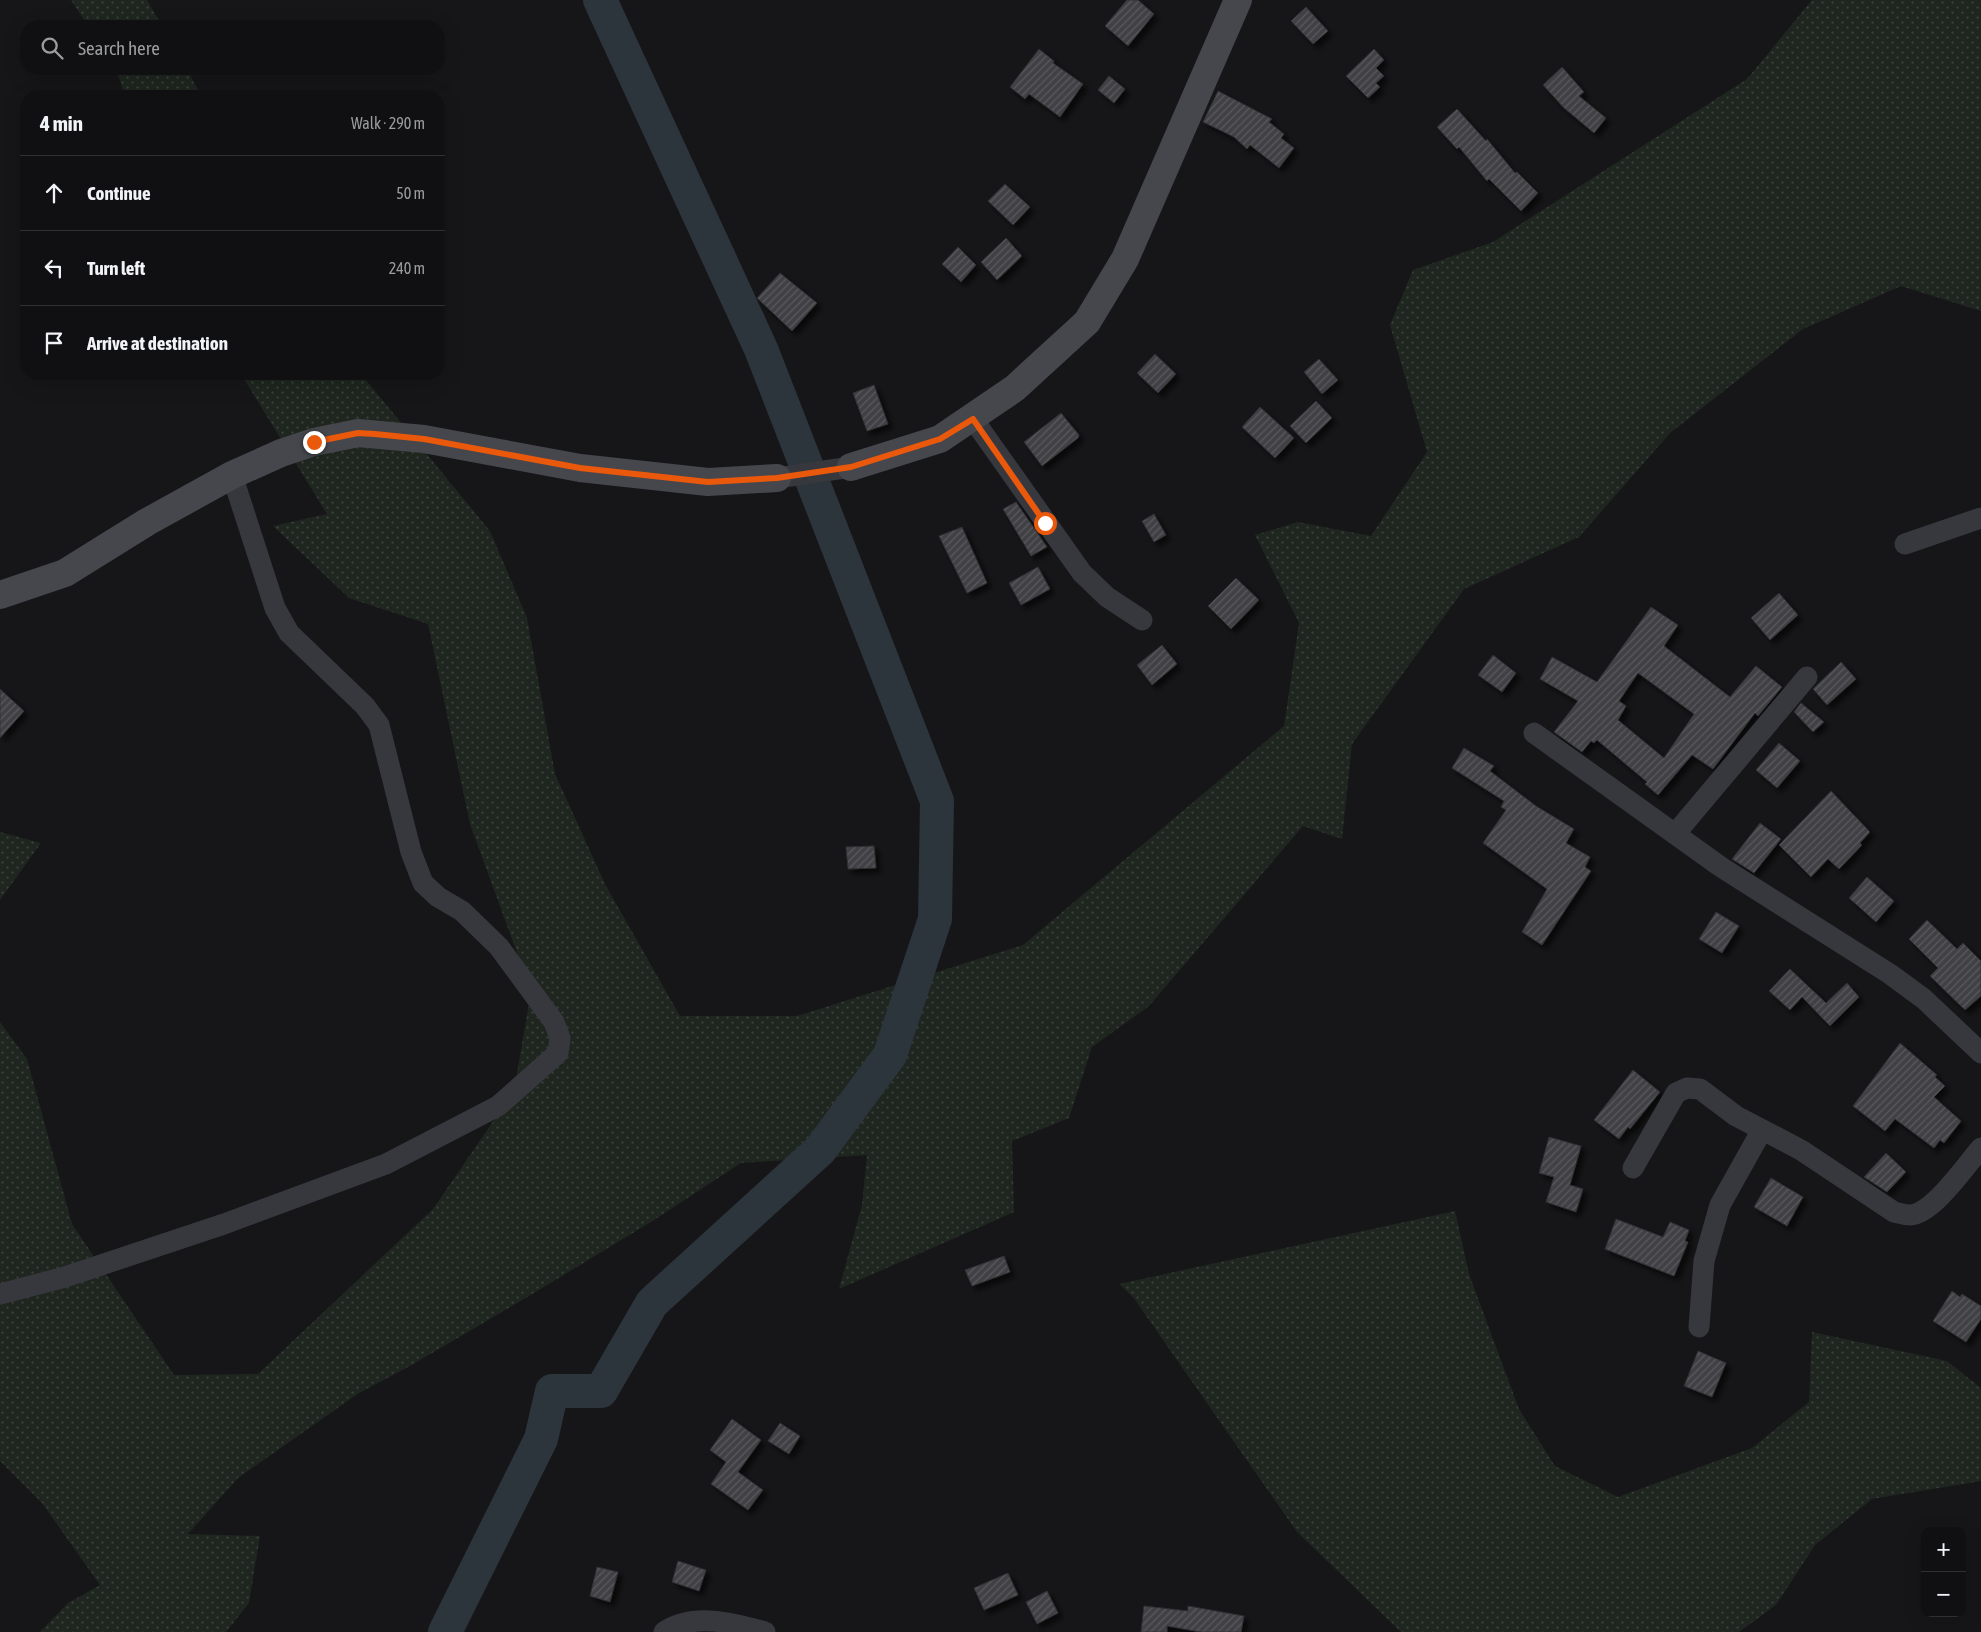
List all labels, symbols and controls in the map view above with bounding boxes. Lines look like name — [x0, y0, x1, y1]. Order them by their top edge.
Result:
search box — [20, 20, 445, 75]
icon: search — [38, 34, 66, 62]
text: Search here — [78, 37, 160, 59]
text: 4 min — [40, 111, 83, 135]
text: Walk · 290 m — [351, 114, 425, 132]
icon: ahead — [40, 179, 68, 207]
text: Continue — [87, 182, 151, 204]
text: 50 m — [396, 184, 425, 202]
icon: left — [40, 254, 68, 282]
text: Turn left — [87, 257, 145, 279]
text: 240 m — [389, 259, 425, 277]
icon: arrive — [40, 329, 68, 357]
text: Arrive at destination — [87, 332, 228, 354]
route end — [303, 431, 326, 454]
route start — [1034, 512, 1057, 535]
map controls — [1921, 1527, 1966, 1617]
button: + — [1921, 1527, 1966, 1572]
button: − — [1921, 1572, 1966, 1617]

